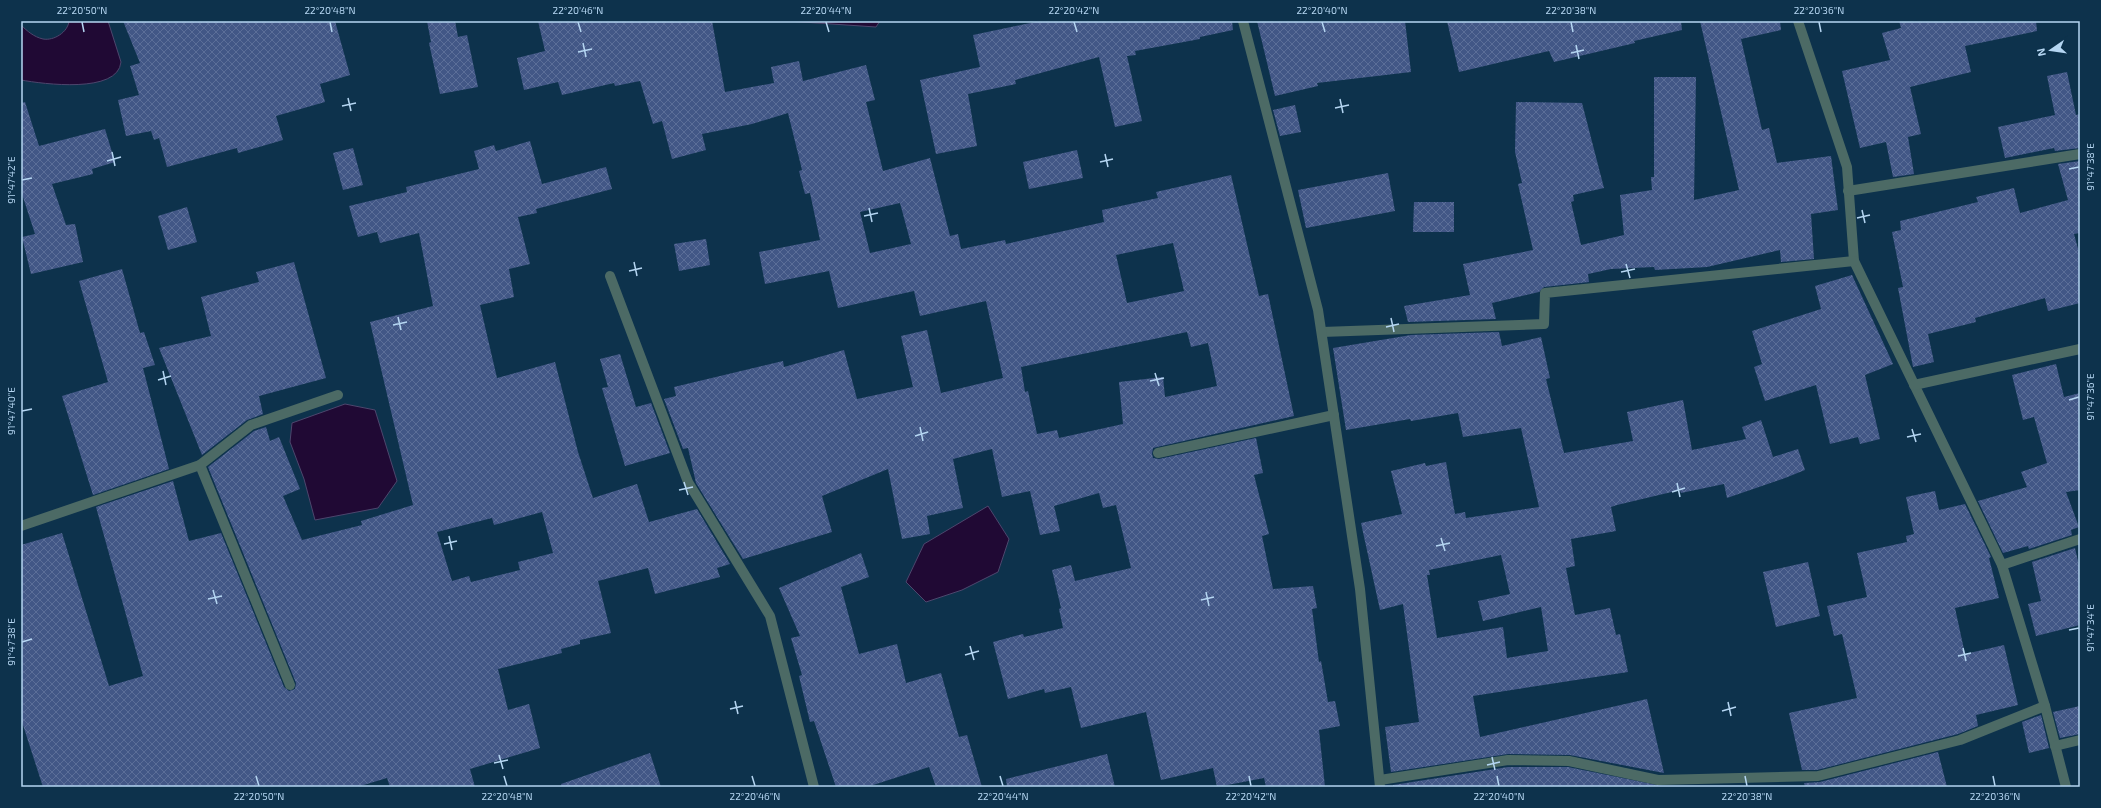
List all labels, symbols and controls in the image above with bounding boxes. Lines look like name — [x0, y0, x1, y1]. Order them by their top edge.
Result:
text: 22°20'50"N — [57, 4, 107, 16]
text: 22°20'48"N — [304, 4, 356, 16]
text: 22°20'46"N — [553, 4, 603, 16]
text: 22°20'44"N — [800, 4, 852, 16]
text: 22°20'42"N — [1049, 4, 1099, 16]
text: 22°20'40"N — [1296, 4, 1348, 16]
text: 22°20'38"N — [1546, 4, 1596, 16]
text: 22°20'36"N — [1794, 4, 1844, 16]
north arrow — [2031, 30, 2071, 70]
text: N — [2034, 47, 2048, 58]
text: 91°47'38"E — [2084, 143, 2096, 191]
text: 91°47'42"E — [5, 156, 17, 204]
text: 91°47'36"E — [2084, 373, 2096, 421]
text: 91°47'40"E — [5, 387, 17, 435]
text: 91°47'34"E — [2084, 604, 2096, 652]
text: 91°47'38"E — [5, 618, 17, 666]
text: 22°20'50"N — [234, 790, 284, 802]
text: 22°20'48"N — [481, 790, 533, 802]
text: 22°20'46"N — [730, 790, 780, 802]
text: 22°20'44"N — [977, 790, 1029, 802]
text: 22°20'42"N — [1226, 790, 1276, 802]
text: 22°20'40"N — [1473, 790, 1525, 802]
text: 22°20'38"N — [1722, 790, 1772, 802]
text: 22°20'36"N — [1970, 790, 2020, 802]

